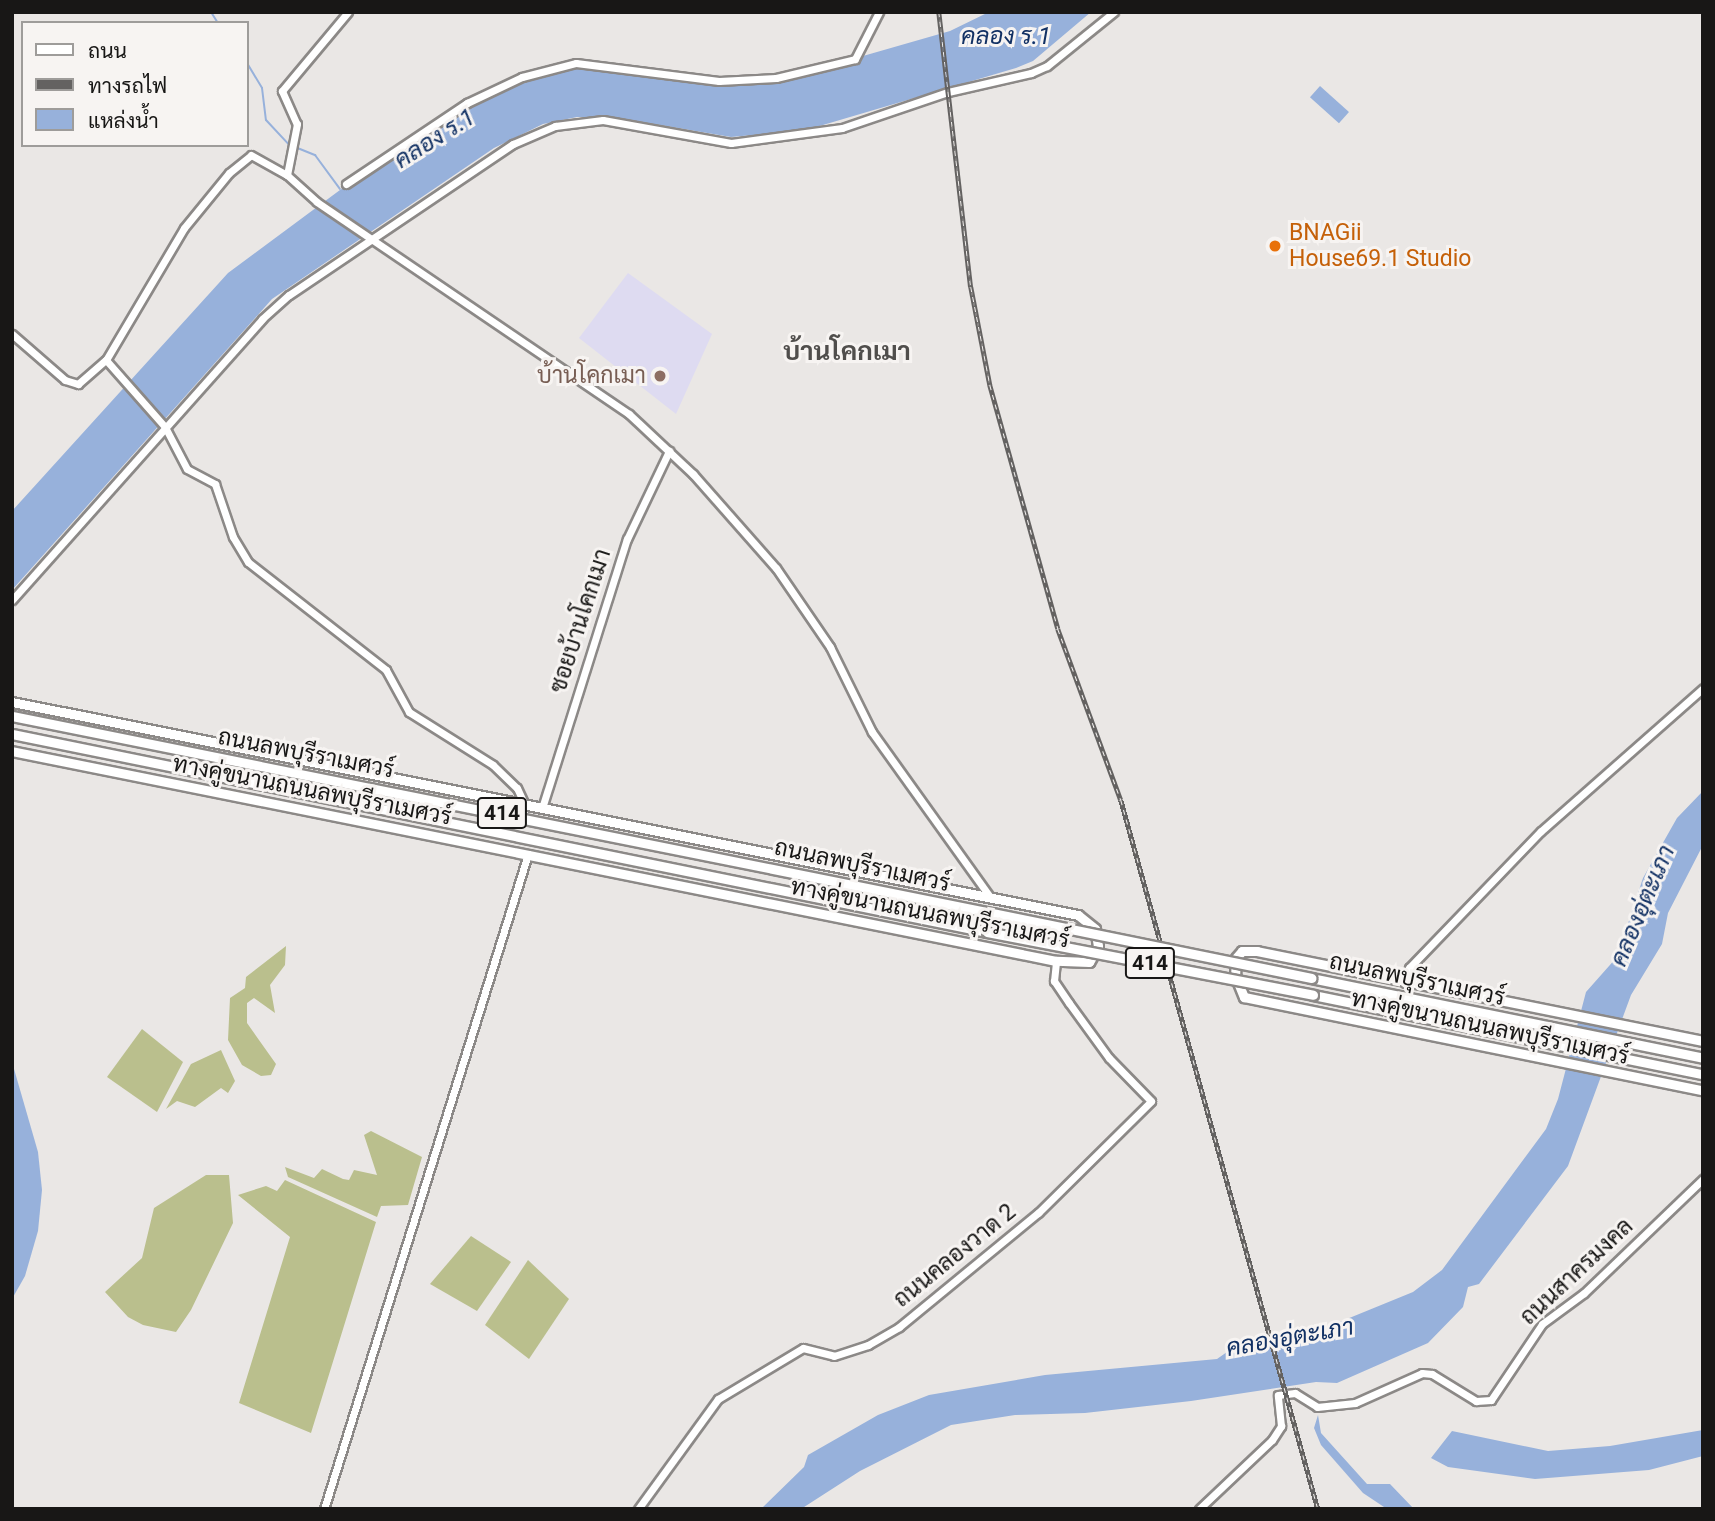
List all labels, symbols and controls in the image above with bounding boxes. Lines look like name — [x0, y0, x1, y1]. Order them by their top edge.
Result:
legend — [21, 21, 248, 147]
water label: คลอง ร.1 — [961, 23, 1051, 51]
text: ถนน — [88, 39, 127, 63]
text: ทางรถไฟ — [88, 74, 167, 98]
water label: คลอง ร.1 — [389, 103, 481, 175]
text: แหล่งน้ำ — [88, 109, 159, 133]
place label: BNAGii House69.1 Studio — [1289, 219, 1471, 273]
marker: BNAGii House69.1 Studio — [1267, 238, 1283, 254]
district label: บ้านโคกเมา — [783, 336, 911, 368]
place label: บ้านโคกเมา — [537, 362, 646, 390]
marker: บ้านโคกเมา — [652, 368, 668, 384]
street label: ซอยบ้านโคกเมา — [545, 546, 617, 696]
street label: ถนนลพบุรีราเมศวร์ — [216, 723, 396, 785]
street label: ทางคู่ขนานถนนลพบุรีราเมศวร์ — [170, 750, 454, 832]
road number: 414 — [476, 796, 528, 830]
street label: ถนนลพบุรีราเมศวร์ — [772, 834, 952, 898]
water label: คลองอุ่ตะเภา — [1605, 841, 1681, 971]
street label: ทางคู่ขนานถนนลพบุรีราเมศวร์ — [788, 873, 1072, 955]
road number: 414 — [1124, 946, 1176, 981]
street label: ถนนลพบุรีราเมศวร์ — [1327, 948, 1507, 1012]
street label: ทางคู่ขนานถนนลพบุรีราเมศวร์ — [1348, 985, 1632, 1071]
street label: ถนนคลองวาด 2 — [888, 1198, 1022, 1314]
street label: ถนนสาครมงคล — [1515, 1213, 1639, 1331]
water label: คลองอุ่ตะเภา — [1224, 1313, 1356, 1363]

